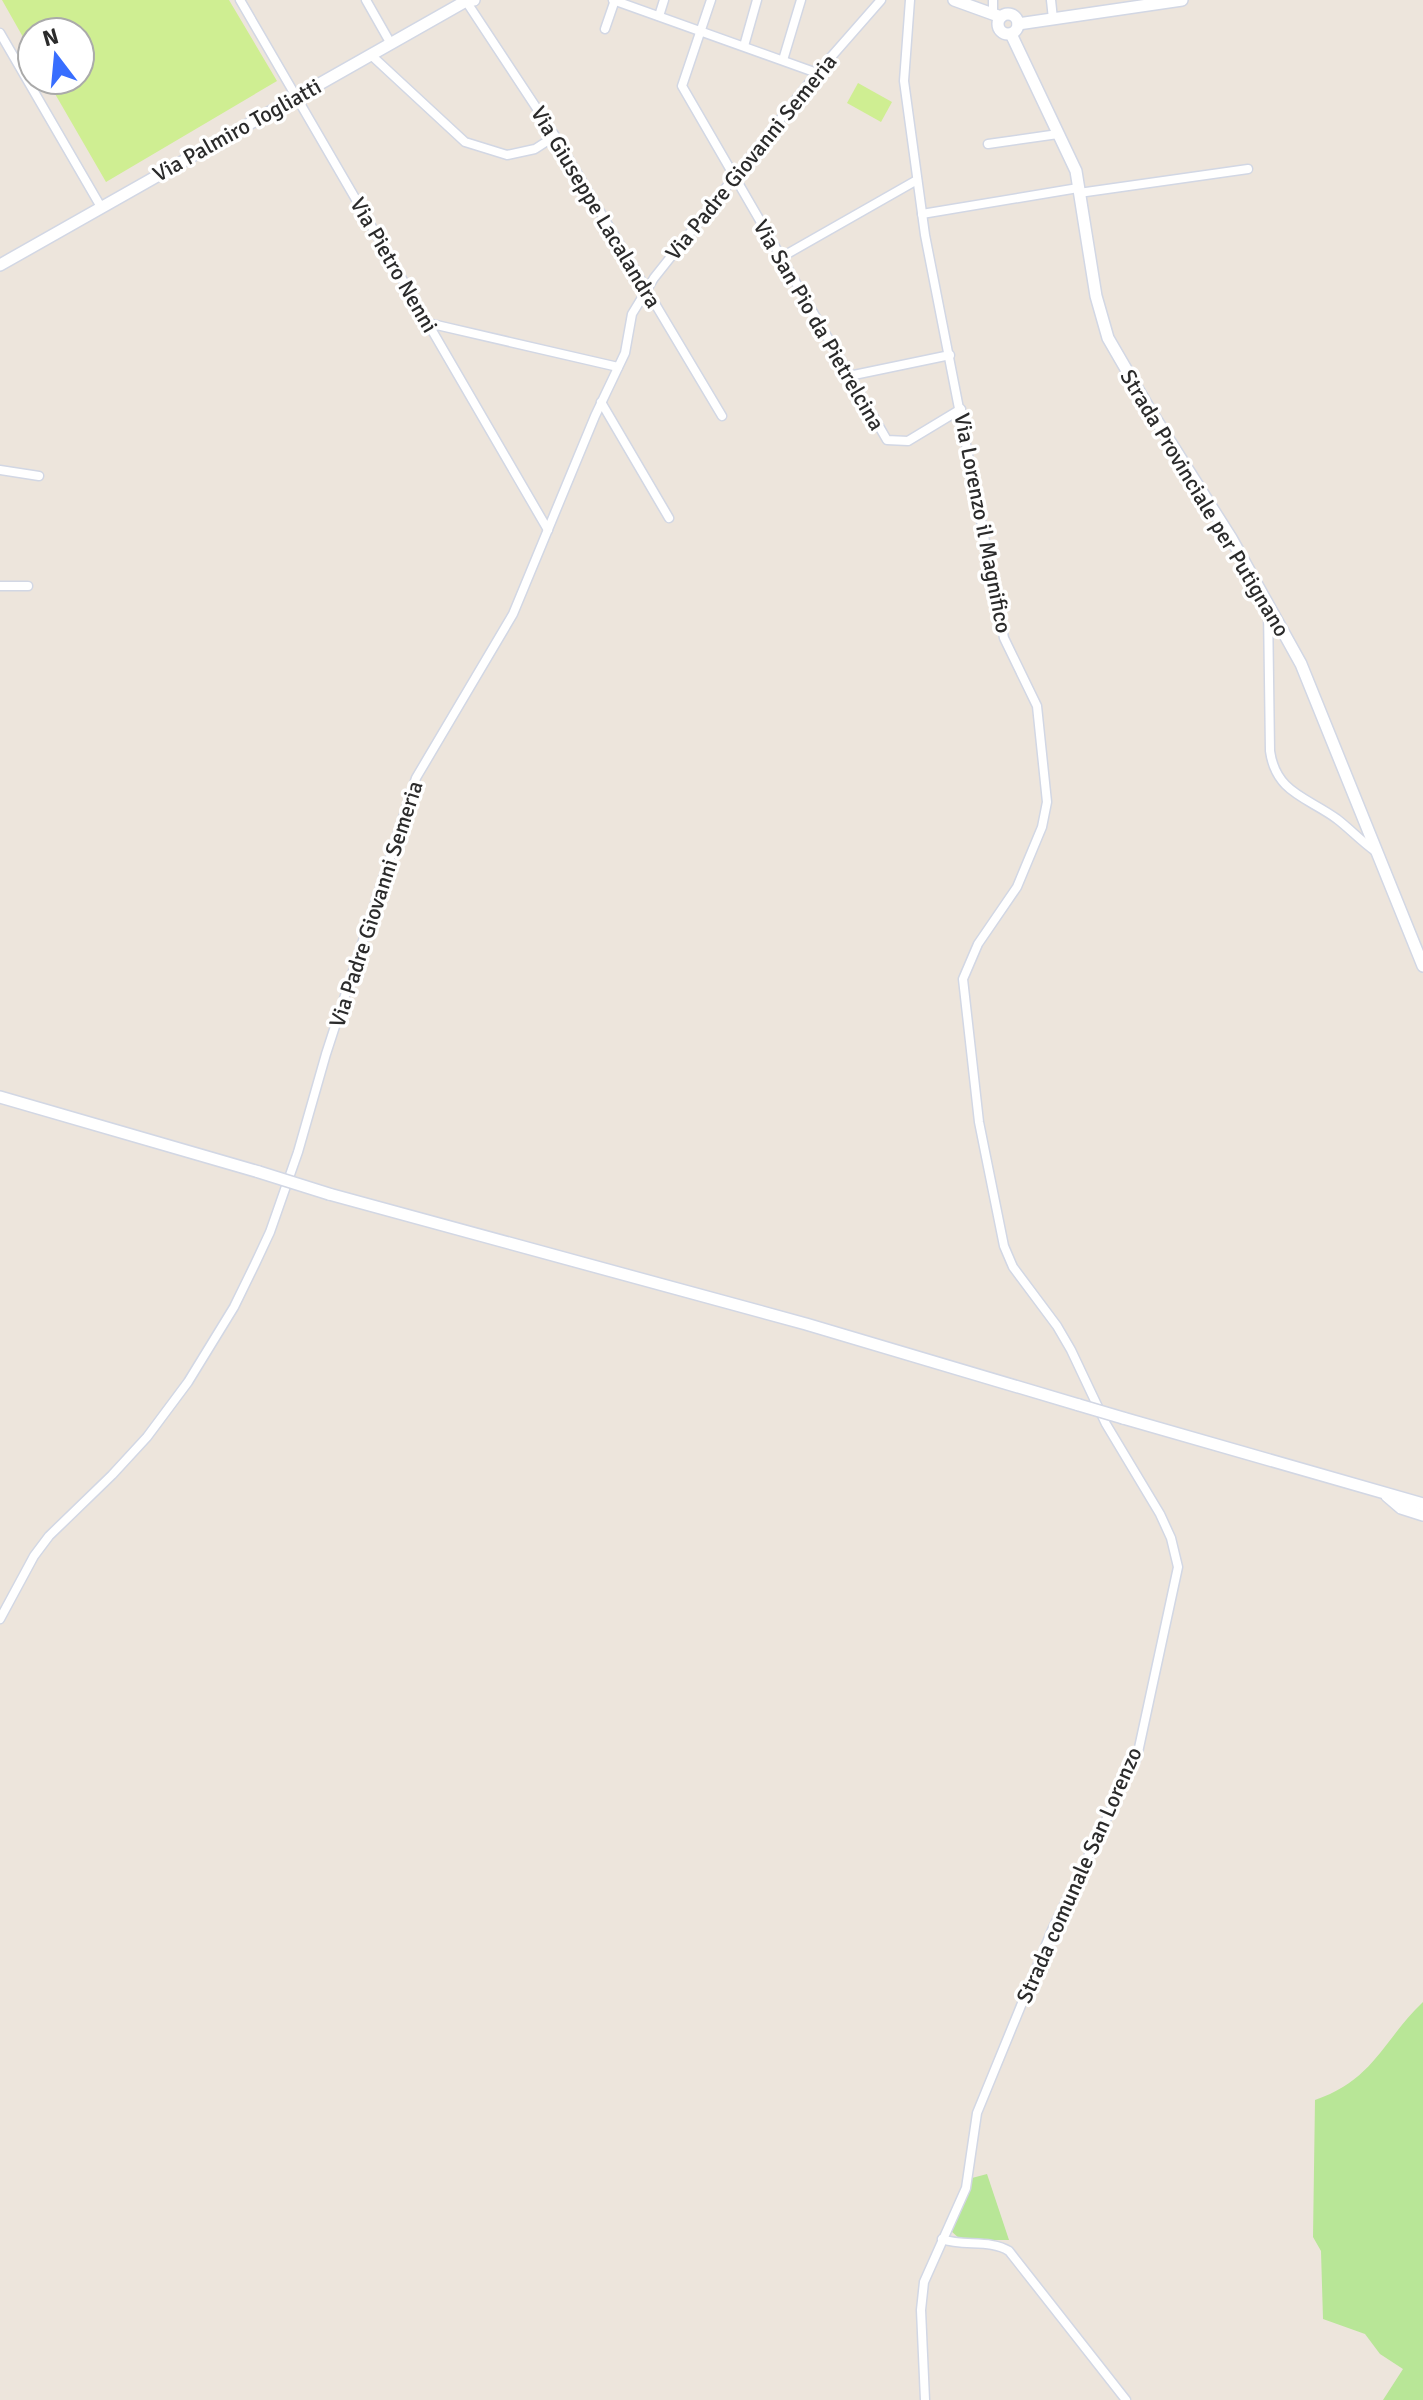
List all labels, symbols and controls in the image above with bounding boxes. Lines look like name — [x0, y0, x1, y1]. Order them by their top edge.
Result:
north arrow — [16, 16, 96, 96]
text: N — [40, 22, 62, 52]
street label: Via Padre Giovanni Semeria — [659, 48, 843, 266]
street label: Via Palmiro Togliatti — [148, 73, 326, 187]
street label: Via Giuseppe Lacalandra — [525, 101, 667, 313]
street label: Via Pietro Nenni — [344, 193, 444, 337]
street label: Via San Pio da Pietrelcina — [748, 215, 890, 435]
street label: Strada Provinciale per Putignano — [1114, 364, 1296, 642]
street label: Via Lorenzo il Magnifico — [948, 411, 1018, 635]
street label: Via Padre Giovanni Semeria — [323, 777, 429, 1031]
street label: Strada comunale San Lorenzo — [1010, 1743, 1148, 2007]

